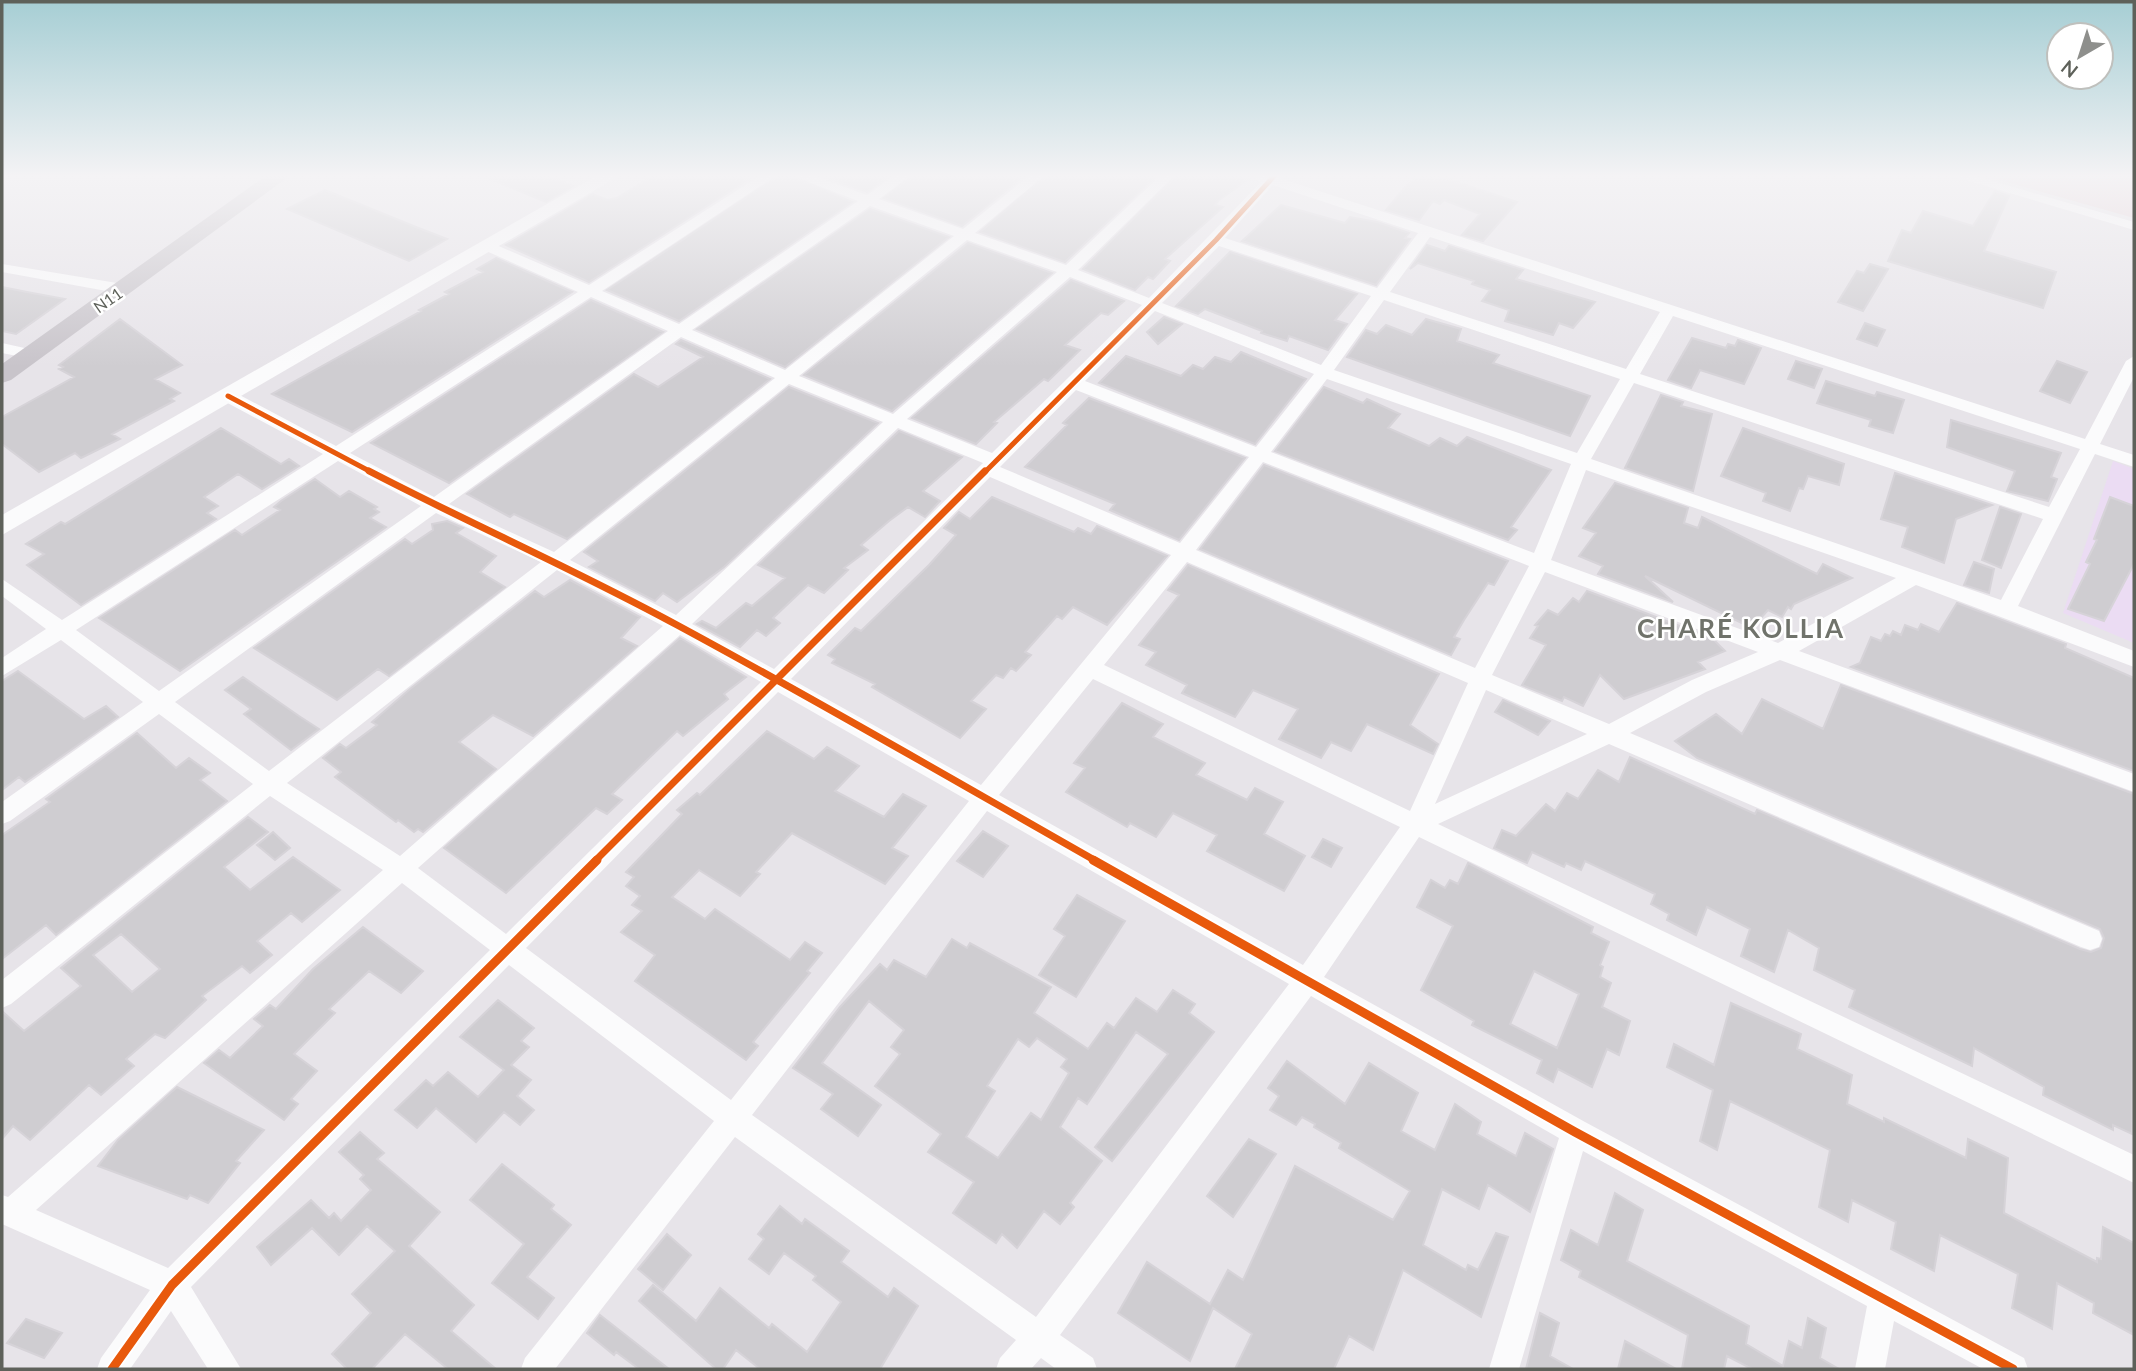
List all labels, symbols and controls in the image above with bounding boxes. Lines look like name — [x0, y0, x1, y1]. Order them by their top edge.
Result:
north arrow — [2045, 21, 2115, 91]
text: N — [2056, 56, 2082, 83]
street label: N11 — [90, 283, 126, 316]
district label: CHARÉ KOLLIA — [1637, 612, 1845, 644]

